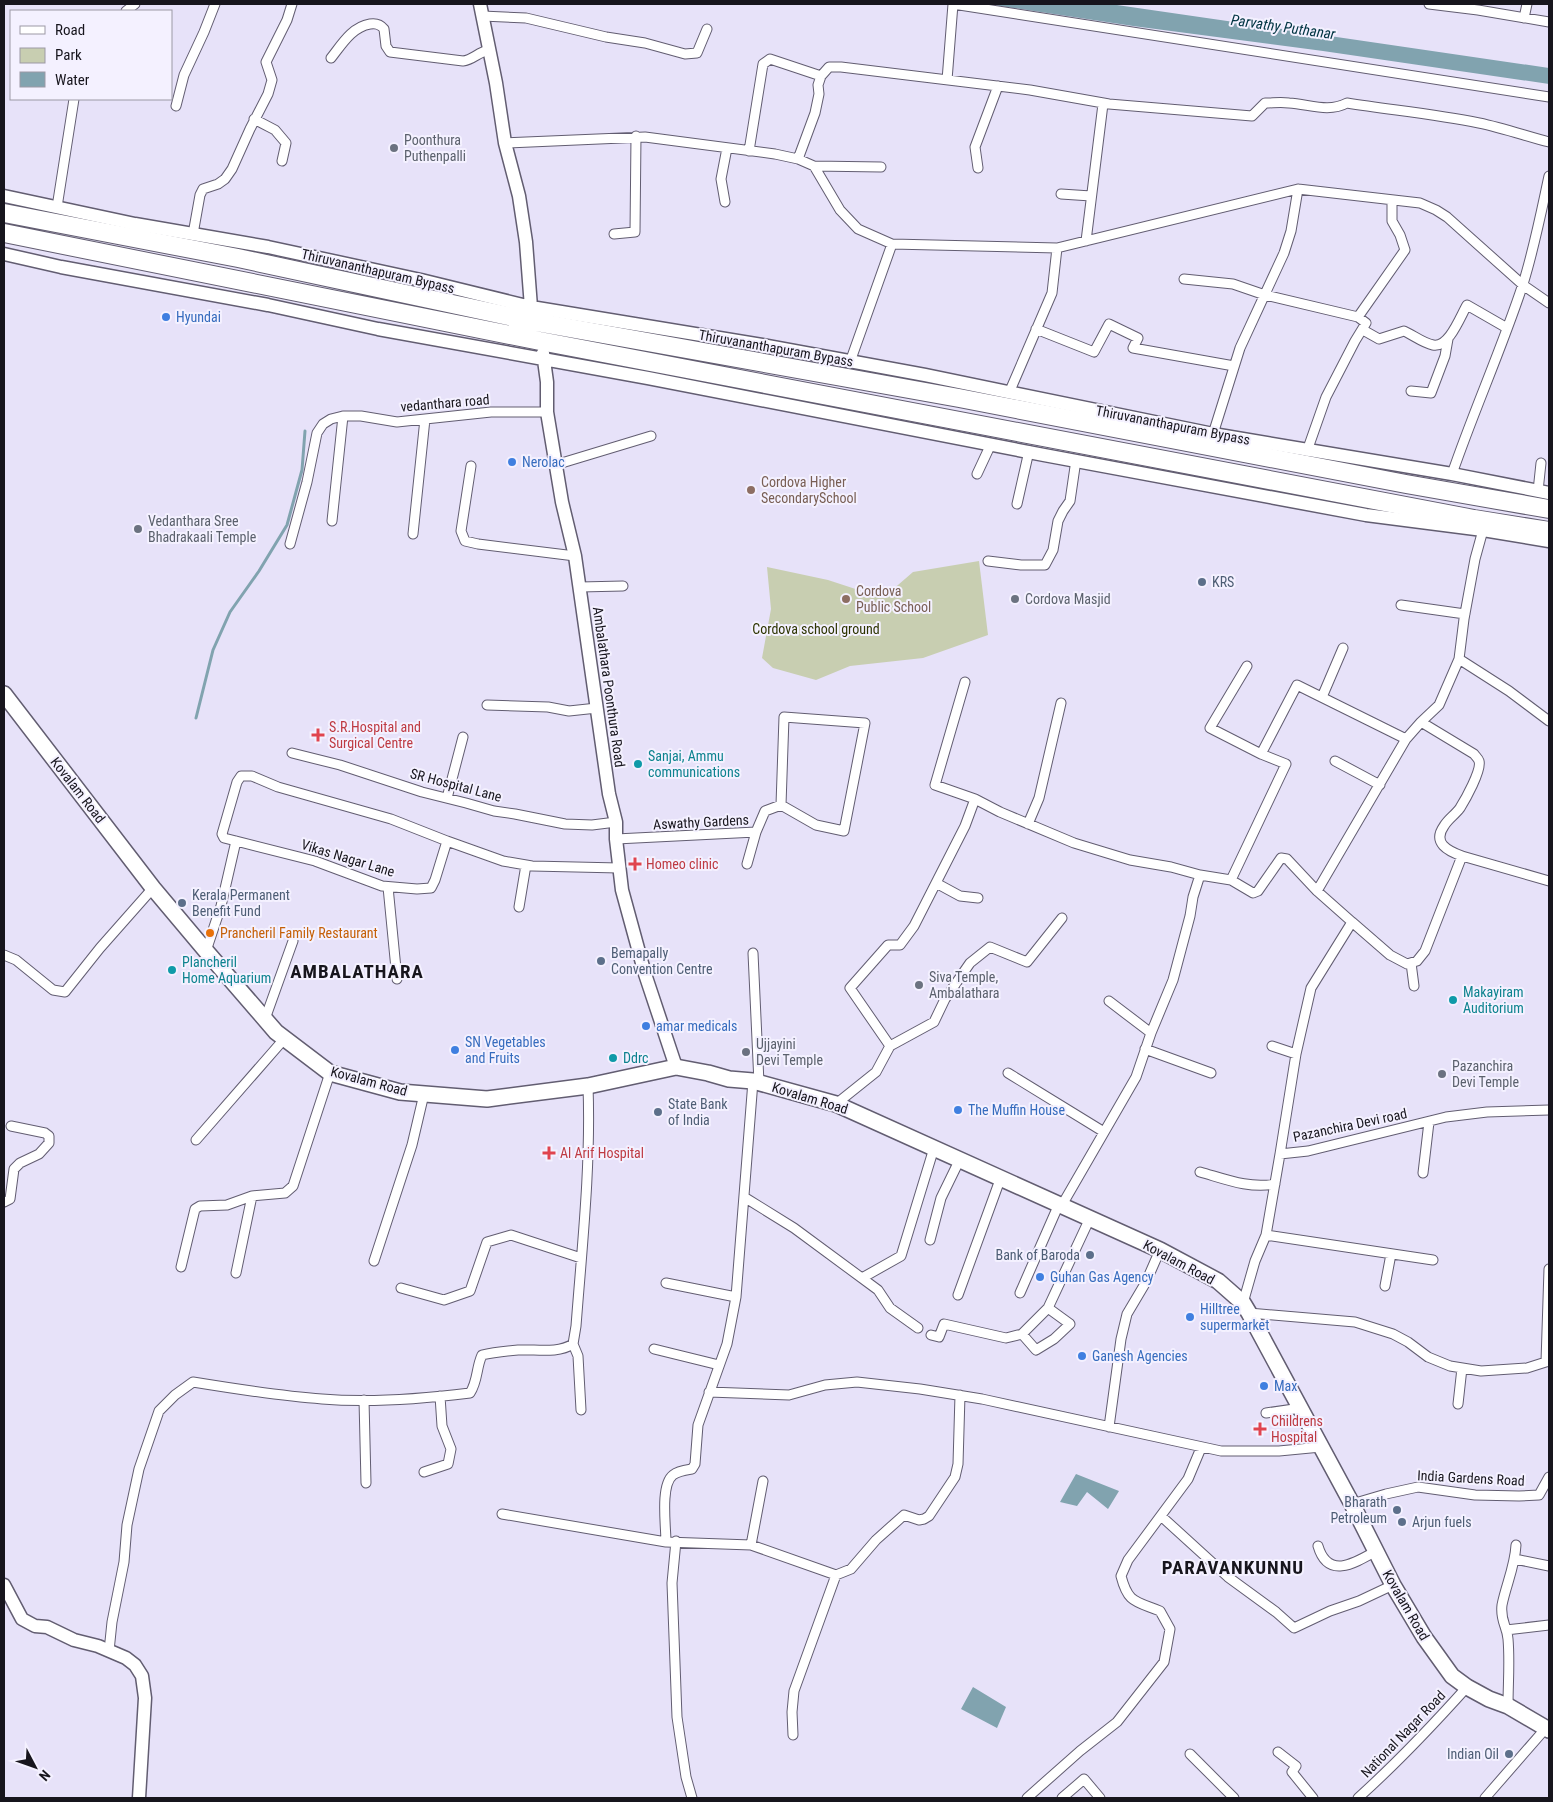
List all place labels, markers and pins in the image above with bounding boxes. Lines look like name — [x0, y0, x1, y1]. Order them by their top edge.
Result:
place label: Poonthura Puthenpalli — [404, 132, 466, 164]
marker: Poonthura Puthenpalli — [388, 142, 400, 154]
place label: Hyundai — [176, 309, 221, 325]
marker: Hyundai — [160, 311, 172, 323]
place label: Nerolac — [522, 454, 565, 470]
marker: Nerolac — [506, 456, 518, 468]
place label: Cordova Higher SecondarySchool — [761, 474, 857, 506]
marker: Cordova Higher SecondarySchool — [745, 484, 757, 496]
place label: Vedanthara Sree Bhadrakaali Temple — [148, 513, 257, 545]
marker: Vedanthara Sree Bhadrakaali Temple — [132, 523, 144, 535]
place label: KRS — [1212, 574, 1234, 590]
marker: KRS — [1196, 576, 1208, 588]
place label: Cordova Public School — [856, 583, 931, 615]
place label: Cordova Masjid — [1025, 591, 1111, 607]
marker: Cordova Public School — [840, 593, 852, 605]
marker: Cordova Masjid — [1009, 593, 1021, 605]
place label: S.R.Hospital and Surgical Centre — [329, 719, 421, 751]
marker: S.R.Hospital and Surgical Centre — [311, 728, 325, 742]
place label: Sanjai, Ammu communications — [648, 748, 740, 780]
marker: Sanjai, Ammu communications — [632, 758, 644, 770]
place label: Homeo clinic — [646, 856, 718, 872]
marker: Homeo clinic — [628, 857, 642, 871]
place label: Kerala Permanent Benefit Fund — [192, 887, 290, 919]
marker: Kerala Permanent Benefit Fund — [176, 897, 188, 909]
place label: Prancheril Family Restaurant — [220, 925, 378, 941]
marker: Prancheril Family Restaurant — [204, 927, 216, 939]
place label: Bemapally Convention Centre — [611, 945, 713, 977]
place label: Plancheril Home Aquarium — [182, 954, 271, 986]
marker: Bemapally Convention Centre — [595, 955, 607, 967]
marker: Plancheril Home Aquarium — [166, 964, 178, 976]
place label: Siva Temple, Ambalathara — [929, 969, 999, 1001]
marker: Siva Temple, Ambalathara — [913, 979, 925, 991]
place label: Makayiram Auditorium — [1463, 984, 1524, 1016]
marker: Makayiram Auditorium — [1447, 994, 1459, 1006]
place label: amar medicals — [656, 1018, 737, 1034]
marker: amar medicals — [640, 1020, 652, 1032]
place label: SN Vegetables and Fruits — [465, 1034, 546, 1066]
place label: Ujjayini Devi Temple — [756, 1036, 823, 1068]
marker: SN Vegetables and Fruits — [449, 1044, 461, 1056]
marker: Ujjayini Devi Temple — [740, 1046, 752, 1058]
place label: Ddrc — [623, 1050, 649, 1066]
marker: Ddrc — [607, 1052, 619, 1064]
place label: Pazanchira Devi Temple — [1452, 1058, 1519, 1090]
marker: Pazanchira Devi Temple — [1436, 1068, 1448, 1080]
place label: State Bank of India — [668, 1096, 728, 1128]
place label: The Muffin House — [968, 1102, 1065, 1118]
marker: The Muffin House — [952, 1104, 964, 1116]
marker: State Bank of India — [652, 1106, 664, 1118]
place label: Al Arif Hospital — [560, 1145, 644, 1161]
marker: Al Arif Hospital — [542, 1146, 556, 1160]
place label: Bank of Baroda — [996, 1247, 1080, 1263]
marker: Bank of Baroda — [1084, 1249, 1096, 1261]
place label: Guhan Gas Agency — [1050, 1269, 1154, 1285]
marker: Guhan Gas Agency — [1034, 1271, 1046, 1283]
place label: Hilltree supermarket — [1200, 1301, 1269, 1333]
marker: Hilltree supermarket — [1184, 1311, 1196, 1323]
place label: Ganesh Agencies — [1092, 1348, 1188, 1364]
marker: Ganesh Agencies — [1076, 1350, 1088, 1362]
place label: Max — [1274, 1378, 1297, 1394]
marker: Max — [1258, 1380, 1270, 1392]
place label: Childrens Hospital — [1271, 1413, 1323, 1445]
marker: Childrens Hospital — [1253, 1422, 1267, 1436]
place label: Bharath Petroleum — [1330, 1494, 1387, 1526]
marker: Bharath Petroleum — [1391, 1504, 1403, 1516]
place label: Arjun fuels — [1412, 1514, 1472, 1530]
marker: Arjun fuels — [1396, 1516, 1408, 1528]
place label: Indian Oil — [1447, 1746, 1499, 1762]
marker: Indian Oil — [1503, 1748, 1515, 1760]

